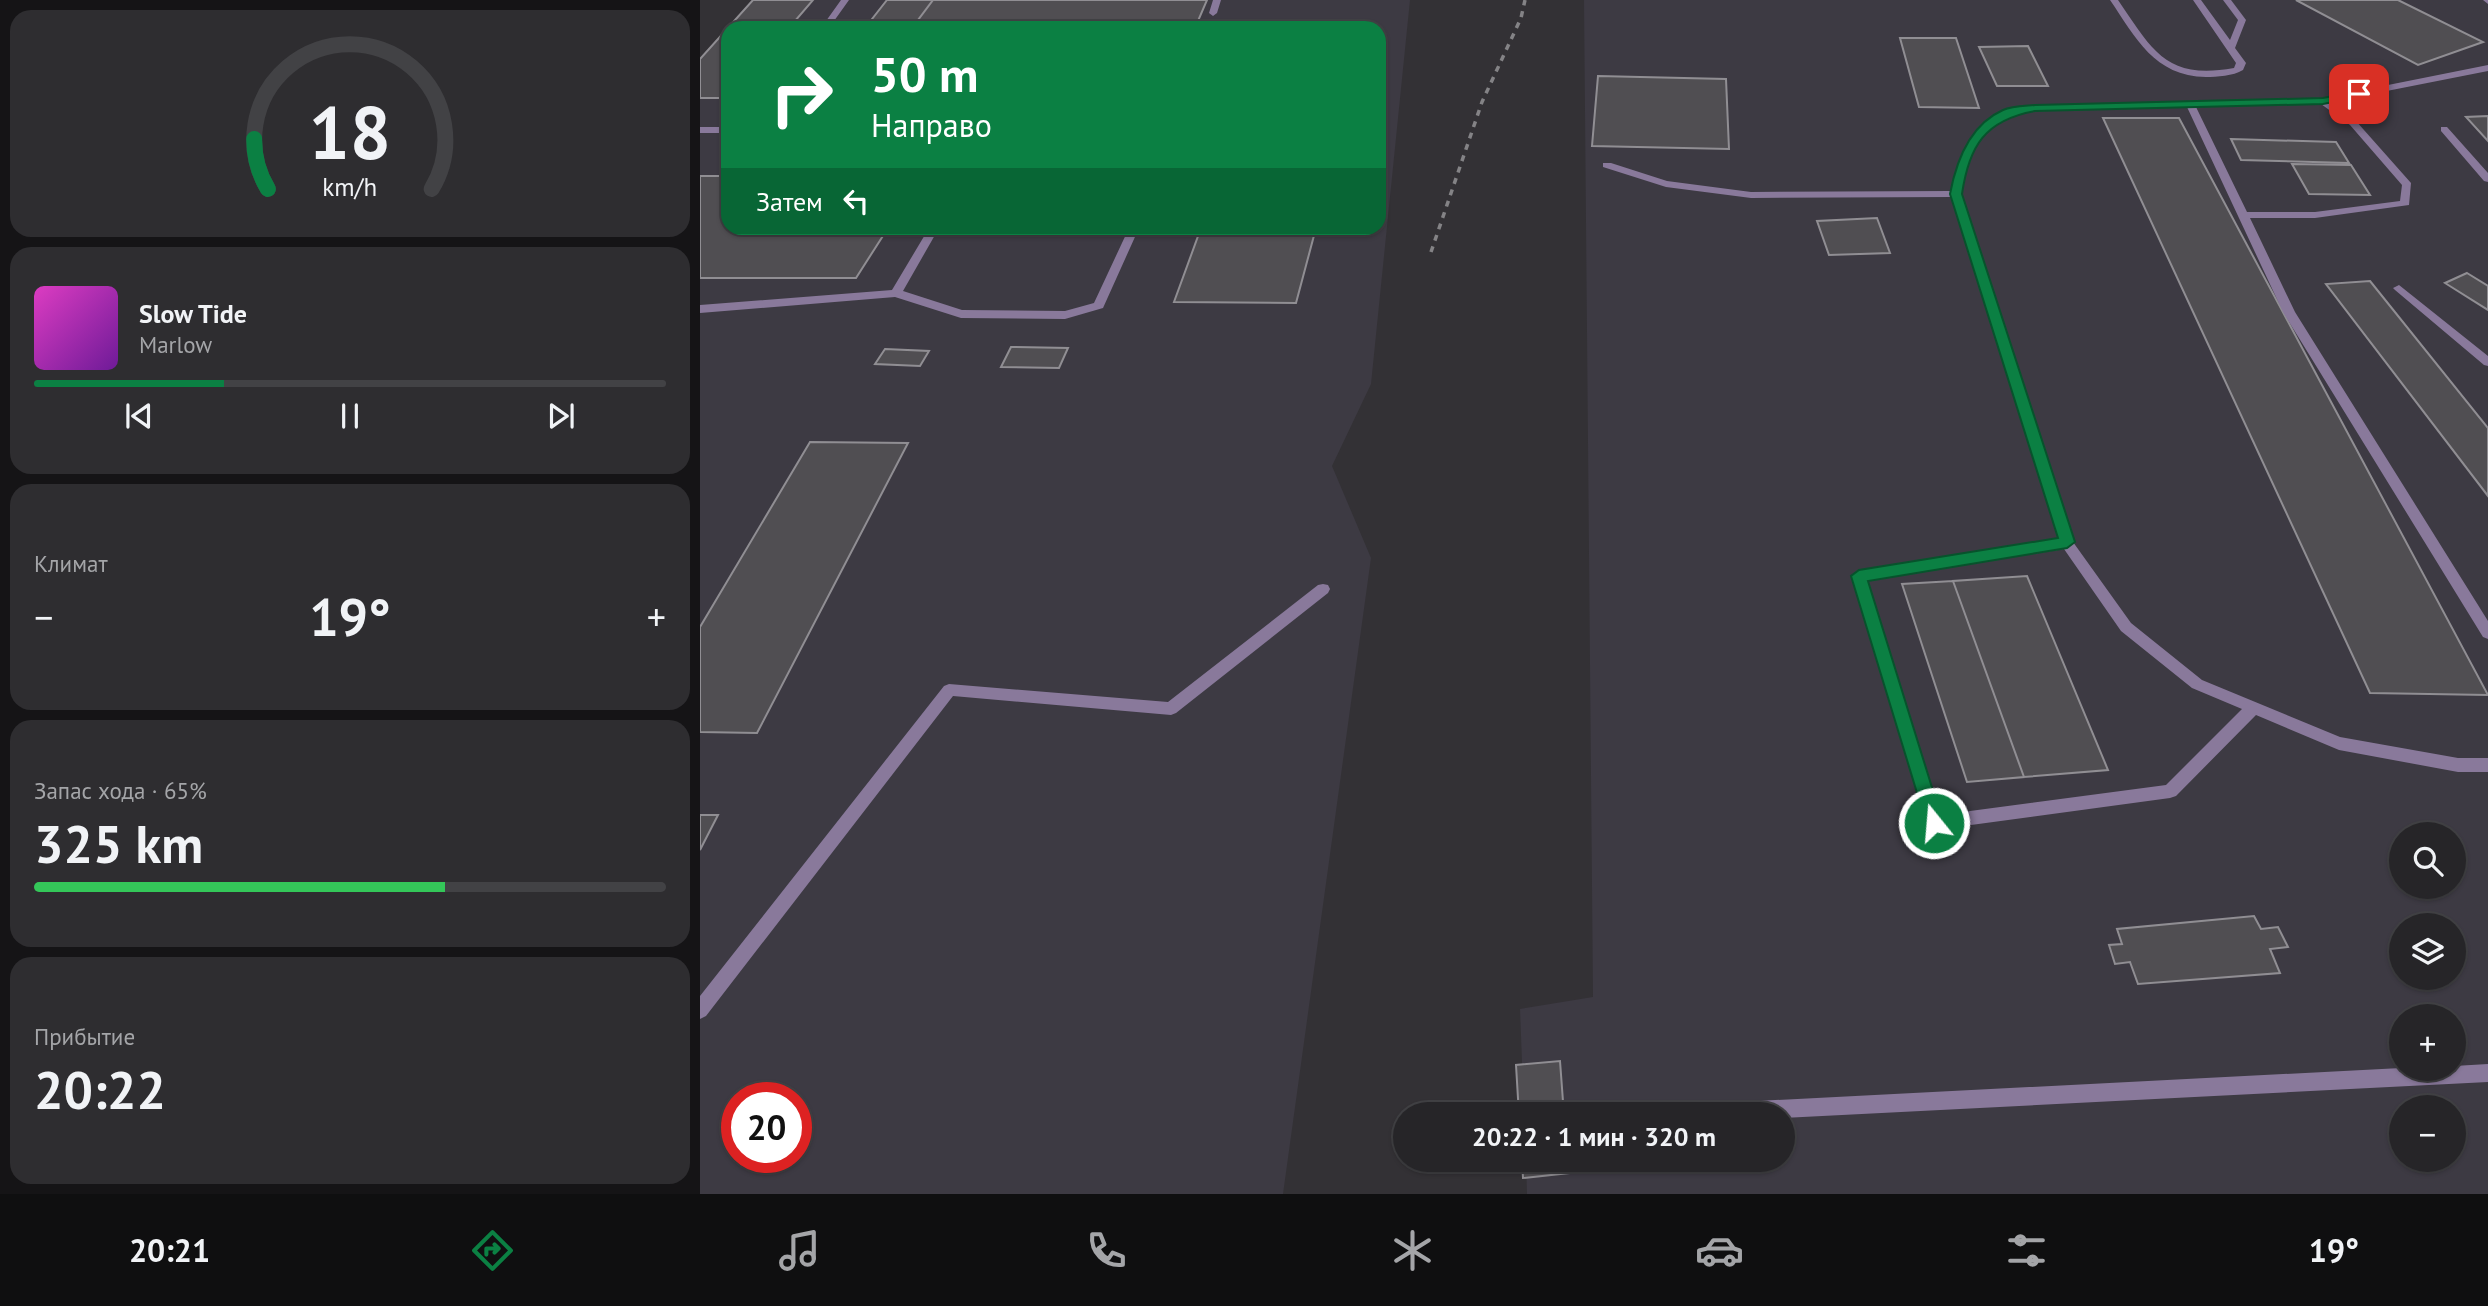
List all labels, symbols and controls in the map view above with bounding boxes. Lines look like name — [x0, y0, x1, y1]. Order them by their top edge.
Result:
text: 50 m — [871, 42, 978, 106]
icon: right — [756, 49, 847, 140]
pin — [2329, 64, 2389, 124]
icon: arrive — [2340, 75, 2378, 113]
text: 18 — [309, 86, 391, 180]
text: Направо — [871, 104, 992, 146]
text: km/h — [323, 171, 377, 203]
icon: left — [837, 182, 875, 220]
text: Затем — [756, 185, 823, 218]
text: Slow Tide — [139, 297, 247, 330]
text: Marlow — [139, 330, 212, 359]
icon: previous — [120, 397, 158, 435]
icon: pause — [331, 397, 369, 435]
icon: next — [542, 397, 580, 435]
text: Климат — [34, 549, 108, 578]
text: 19° — [309, 583, 391, 650]
text: − — [34, 592, 53, 641]
text: + — [647, 592, 666, 641]
text: Запас хода · 65% — [34, 776, 207, 805]
position arrow — [1897, 786, 1971, 860]
text: 325 km — [34, 810, 203, 877]
map controls — [2389, 822, 2466, 1172]
button: search — [2389, 822, 2466, 899]
button: layers — [2389, 913, 2466, 990]
button: + — [2389, 1004, 2466, 1081]
text: Прибытие — [34, 1022, 135, 1051]
text: 20:22 — [34, 1056, 166, 1123]
speed limit sign: 20 — [721, 1082, 812, 1173]
button: − — [2389, 1095, 2466, 1172]
text: 20:22 · 1 мин · 320 m — [1472, 1120, 1716, 1153]
icon: directions — [468, 1226, 517, 1275]
icon: music — [775, 1226, 824, 1275]
icon: phone — [1082, 1226, 1131, 1275]
icon: climate — [1388, 1226, 1437, 1275]
icon: car — [1695, 1226, 1744, 1275]
icon: filters — [2002, 1226, 2051, 1275]
text: 20:21 — [129, 1229, 210, 1271]
text: 19° — [2309, 1229, 2359, 1271]

